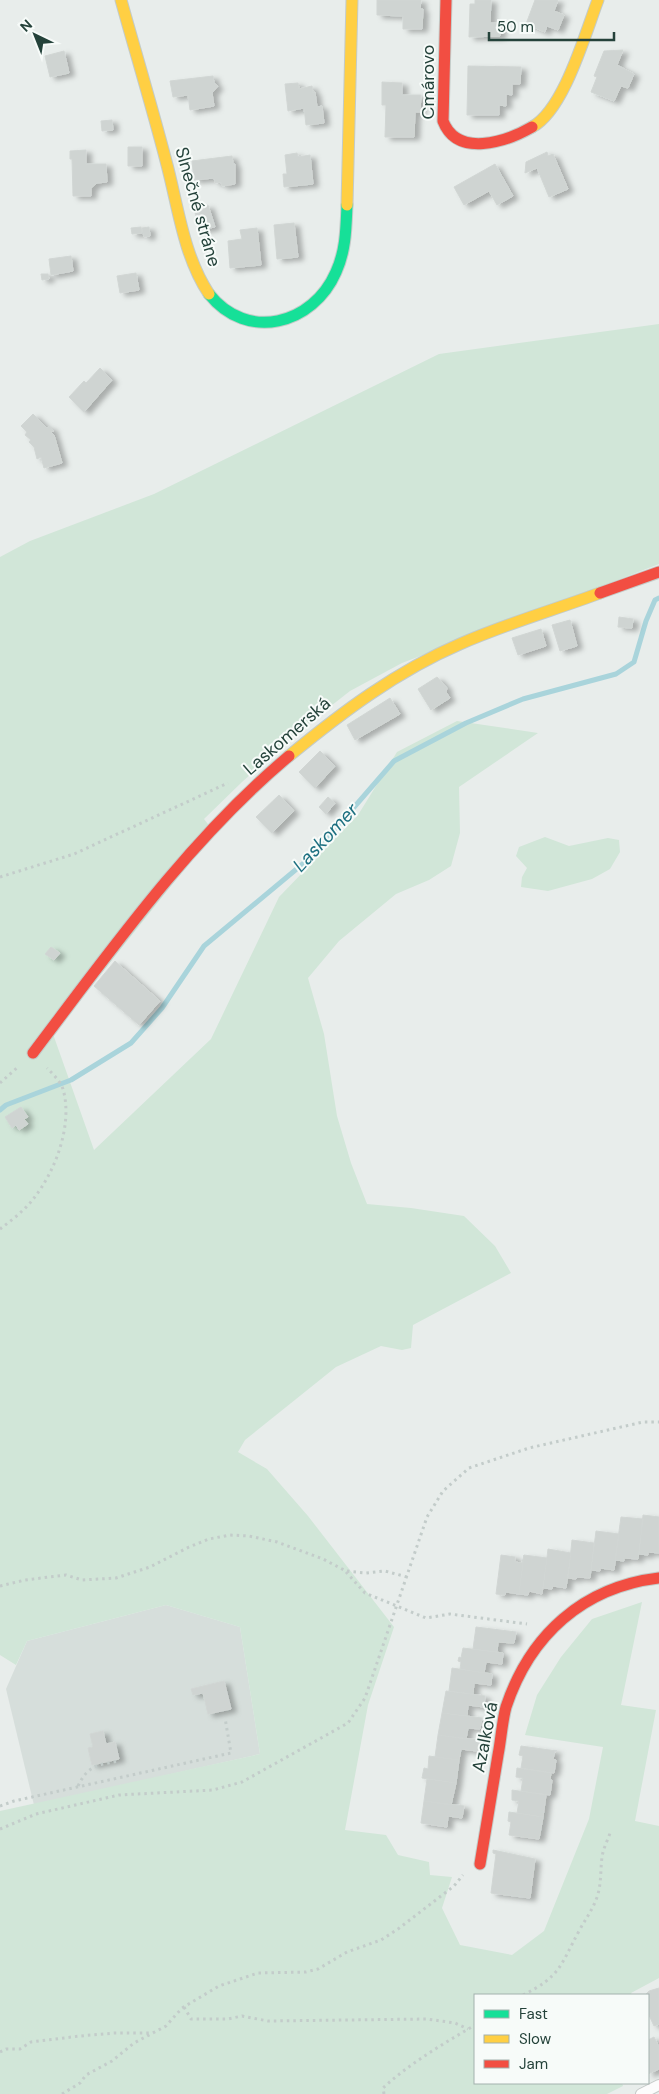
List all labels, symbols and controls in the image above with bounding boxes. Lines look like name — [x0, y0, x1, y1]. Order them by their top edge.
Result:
north arrow — [10, 10, 60, 60]
scale bar — [489, 10, 614, 42]
text: N — [16, 15, 36, 36]
text: 50 m — [497, 17, 534, 37]
street label: Cmárovo — [416, 45, 440, 120]
street label: Slnečné stráne — [169, 144, 227, 270]
street label: Laskomerská — [238, 691, 336, 781]
water label: Laskomer — [287, 797, 364, 877]
street label: Azalková — [466, 1700, 504, 1774]
legend — [474, 1994, 649, 2084]
text: Fast — [519, 2004, 548, 2024]
text: Slow — [519, 2029, 552, 2049]
text: Jam — [519, 2054, 548, 2074]

